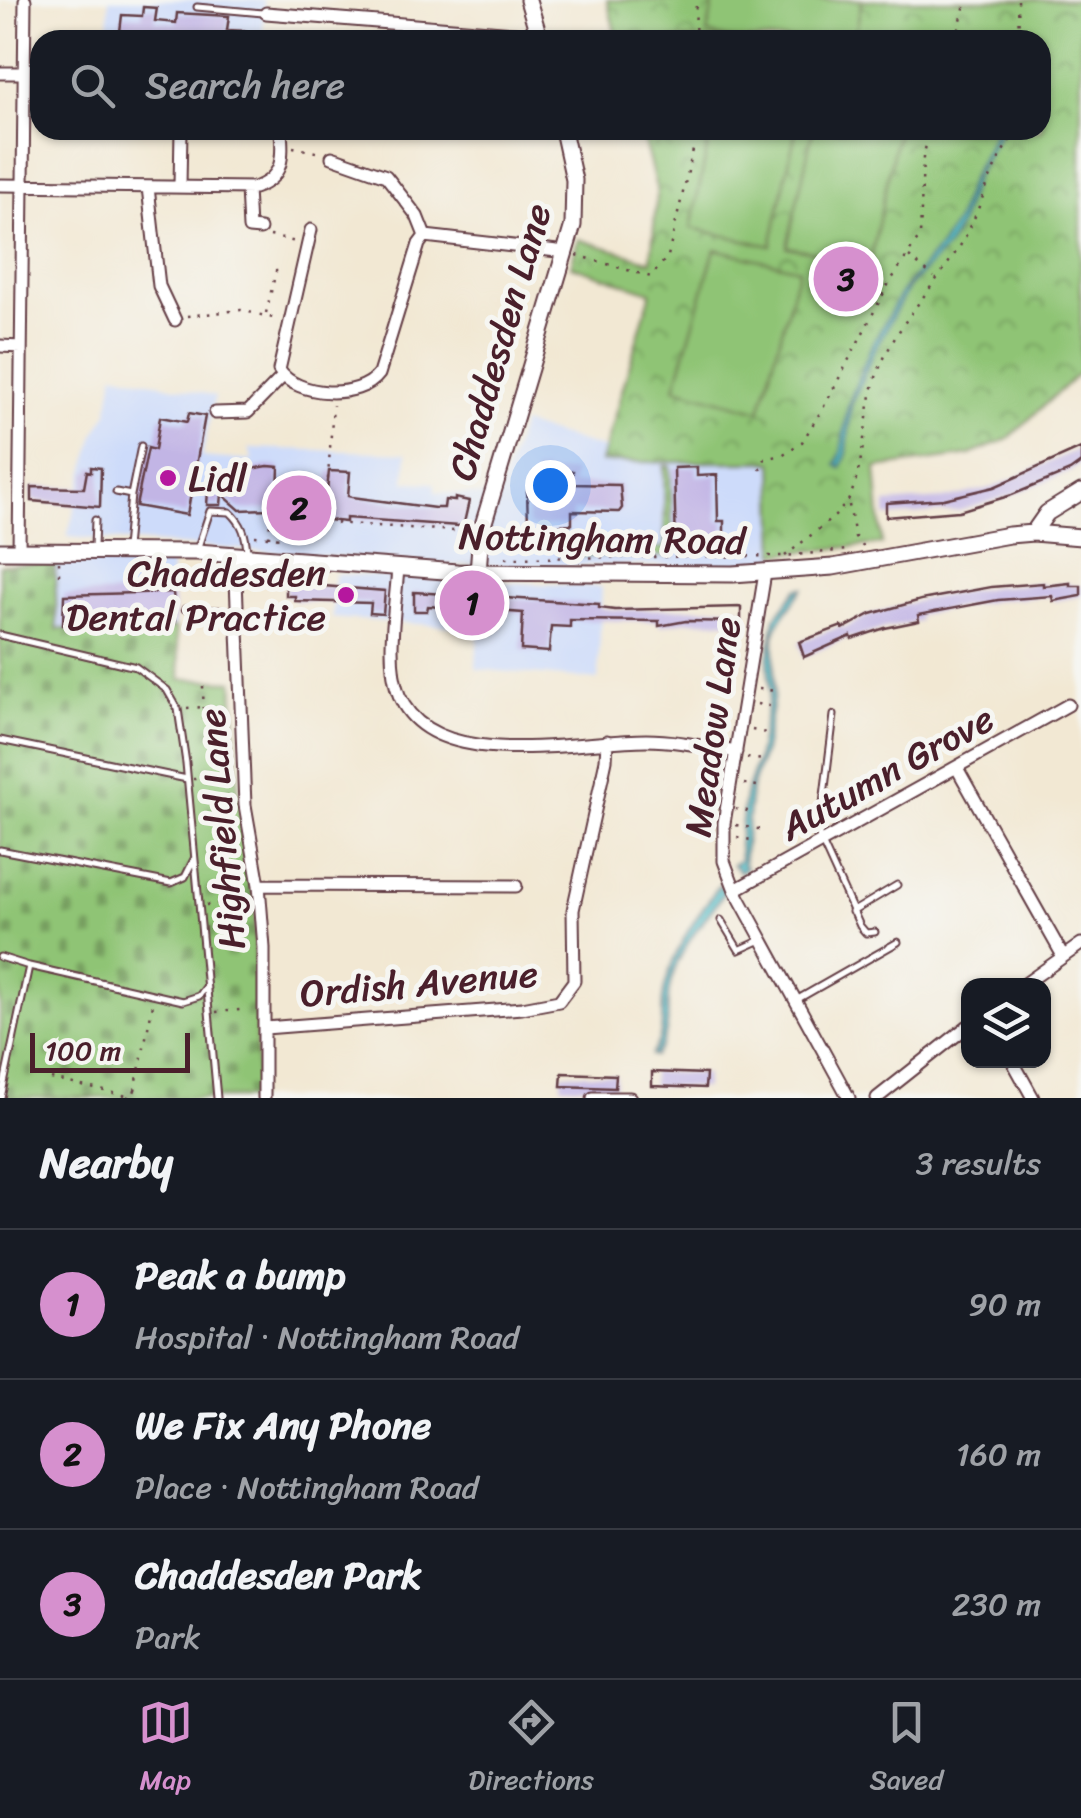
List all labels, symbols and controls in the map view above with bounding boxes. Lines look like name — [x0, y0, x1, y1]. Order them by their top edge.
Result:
search box — [30, 30, 1051, 140]
text: Search here — [145, 52, 345, 119]
icon: search — [65, 58, 120, 113]
street label: Chaddesden Lane — [428, 196, 572, 488]
pin: 3 — [814, 242, 878, 316]
place label: Lidl — [188, 445, 248, 512]
your location — [525, 460, 576, 511]
marker: Lidl — [157, 467, 179, 489]
pin: 2 — [266, 470, 332, 546]
street label: Nottingham Road — [458, 503, 748, 575]
place label: Chaddesden Dental Practice — [66, 540, 326, 651]
pin: 1 — [440, 566, 504, 640]
marker: Chaddesden Dental Practice — [335, 584, 357, 606]
street label: Meadow Lane — [664, 613, 762, 841]
street label: Autumn Grove — [766, 686, 1007, 860]
street label: Highfield Lane — [178, 706, 266, 952]
street label: Ordish Avenue — [297, 940, 541, 1028]
map controls — [961, 978, 1051, 1068]
button: layers — [961, 978, 1051, 1068]
text: 100 m — [45, 1026, 121, 1075]
scale bar — [30, 1028, 190, 1072]
text: Nearby — [40, 1126, 173, 1200]
text: 3 results — [916, 1135, 1041, 1192]
text: Peak a bump — [135, 1242, 346, 1309]
text: 1 — [66, 1276, 79, 1333]
text: 90 m — [968, 1276, 1041, 1333]
text: Hospital · Nottingham Road — [135, 1309, 519, 1366]
text: We Fix Any Phone — [135, 1392, 431, 1459]
text: 2 — [63, 1426, 82, 1483]
text: 160 m — [956, 1426, 1041, 1483]
text: Place · Nottingham Road — [135, 1459, 479, 1516]
text: Chaddesden Park — [135, 1542, 422, 1609]
text: 3 — [64, 1576, 81, 1633]
text: 230 m — [952, 1576, 1041, 1633]
text: Park — [135, 1609, 201, 1666]
tab: Map — [138, 1695, 193, 1804]
tab: Directions — [468, 1695, 594, 1804]
tab: Saved — [869, 1695, 943, 1804]

